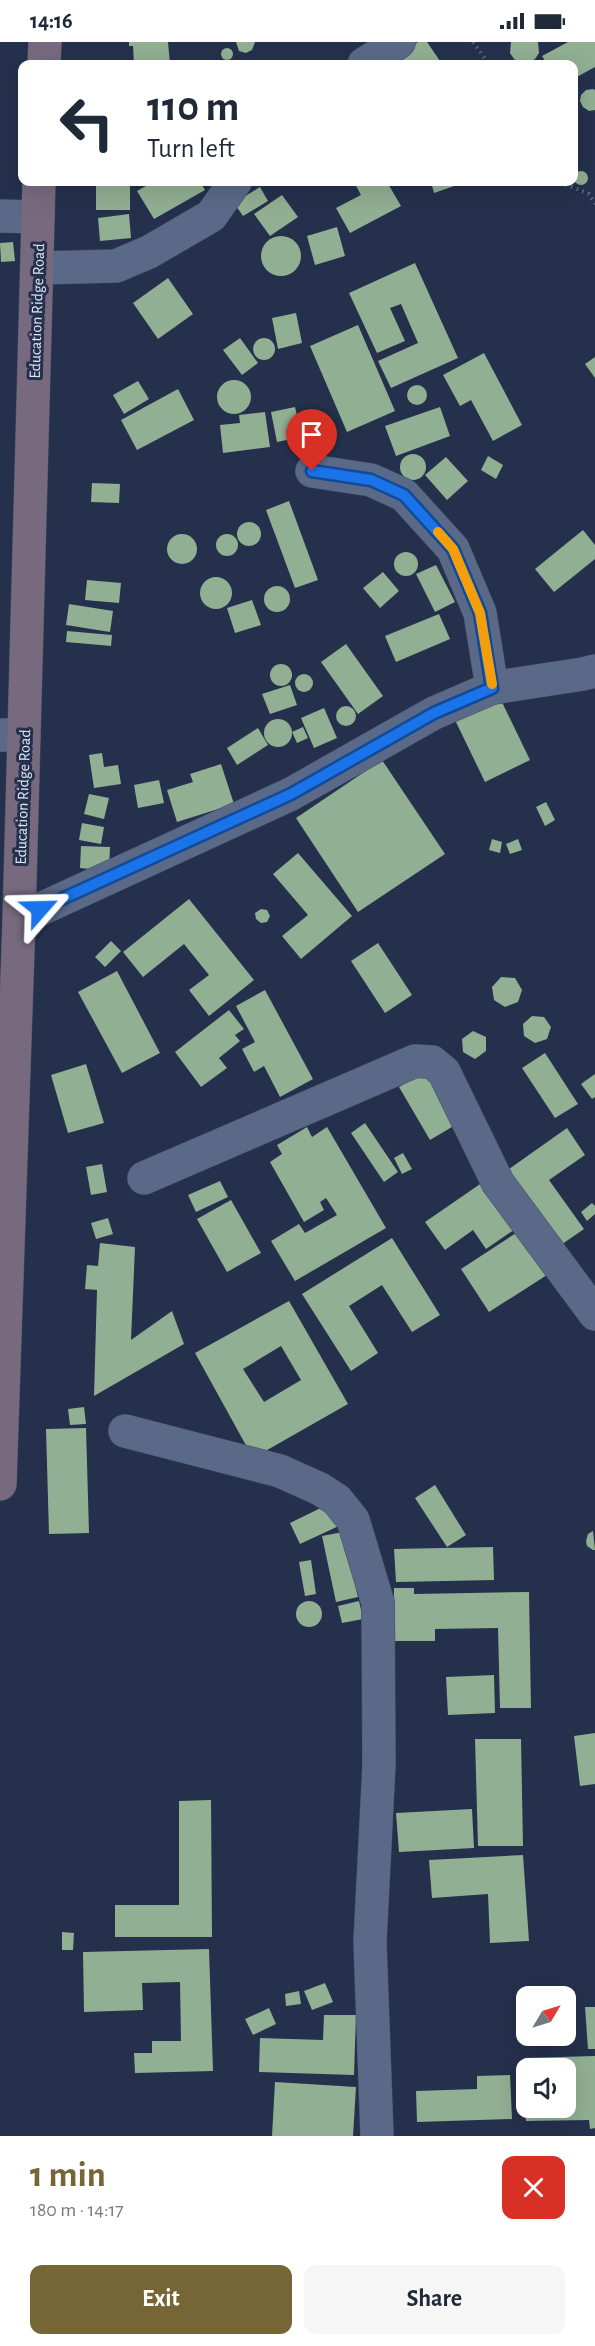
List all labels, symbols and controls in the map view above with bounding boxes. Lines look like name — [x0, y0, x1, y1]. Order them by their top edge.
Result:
text: 14:16 — [30, 10, 73, 32]
icon: left — [48, 84, 126, 162]
text: 110 m — [147, 86, 239, 128]
text: Turn left — [147, 135, 235, 162]
street label: Education Ridge Road — [27, 243, 47, 379]
pin — [286, 409, 337, 471]
icon: arrive — [295, 418, 328, 451]
street label: Education Ridge Road — [13, 729, 33, 865]
position arrow — [8, 877, 72, 941]
north arrow — [516, 1986, 576, 2046]
map controls — [516, 1986, 576, 2118]
button: sound — [516, 2058, 576, 2118]
button: close — [502, 2156, 565, 2219]
text: 1 min — [30, 2157, 106, 2193]
text: 180 m · 14:17 — [30, 2200, 124, 2220]
button: Exit — [30, 2265, 292, 2334]
button: Share — [304, 2265, 565, 2334]

